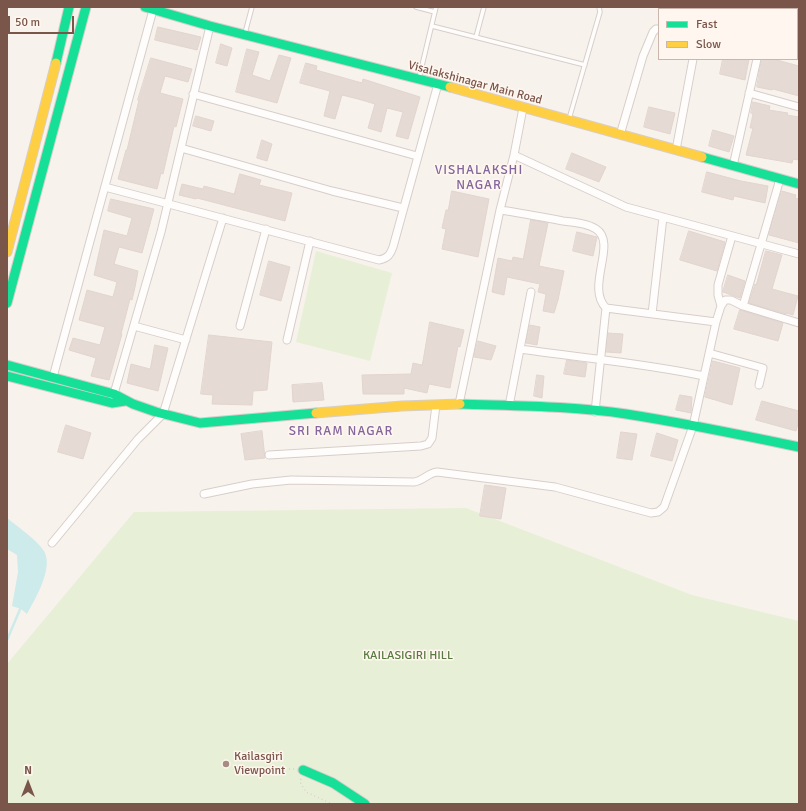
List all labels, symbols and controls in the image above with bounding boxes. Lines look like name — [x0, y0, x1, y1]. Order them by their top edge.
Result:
scale bar — [10, 8, 76, 34]
legend — [658, 8, 798, 60]
text: 50 m — [15, 15, 40, 30]
text: Fast — [696, 17, 717, 32]
text: Slow — [696, 37, 721, 52]
street label: Visalakshinagar Main Road — [406, 58, 544, 108]
district label: VISHALAKSHI NAGAR — [435, 163, 523, 194]
district label: SRI RAM NAGAR — [289, 424, 393, 440]
park label: KAILASIGIRI HILL — [363, 649, 453, 663]
place label: Kailasgiri Viewpoint — [234, 750, 285, 778]
marker: Kailasgiri Viewpoint — [221, 759, 231, 769]
north arrow — [8, 763, 48, 803]
text: N — [24, 764, 32, 777]

